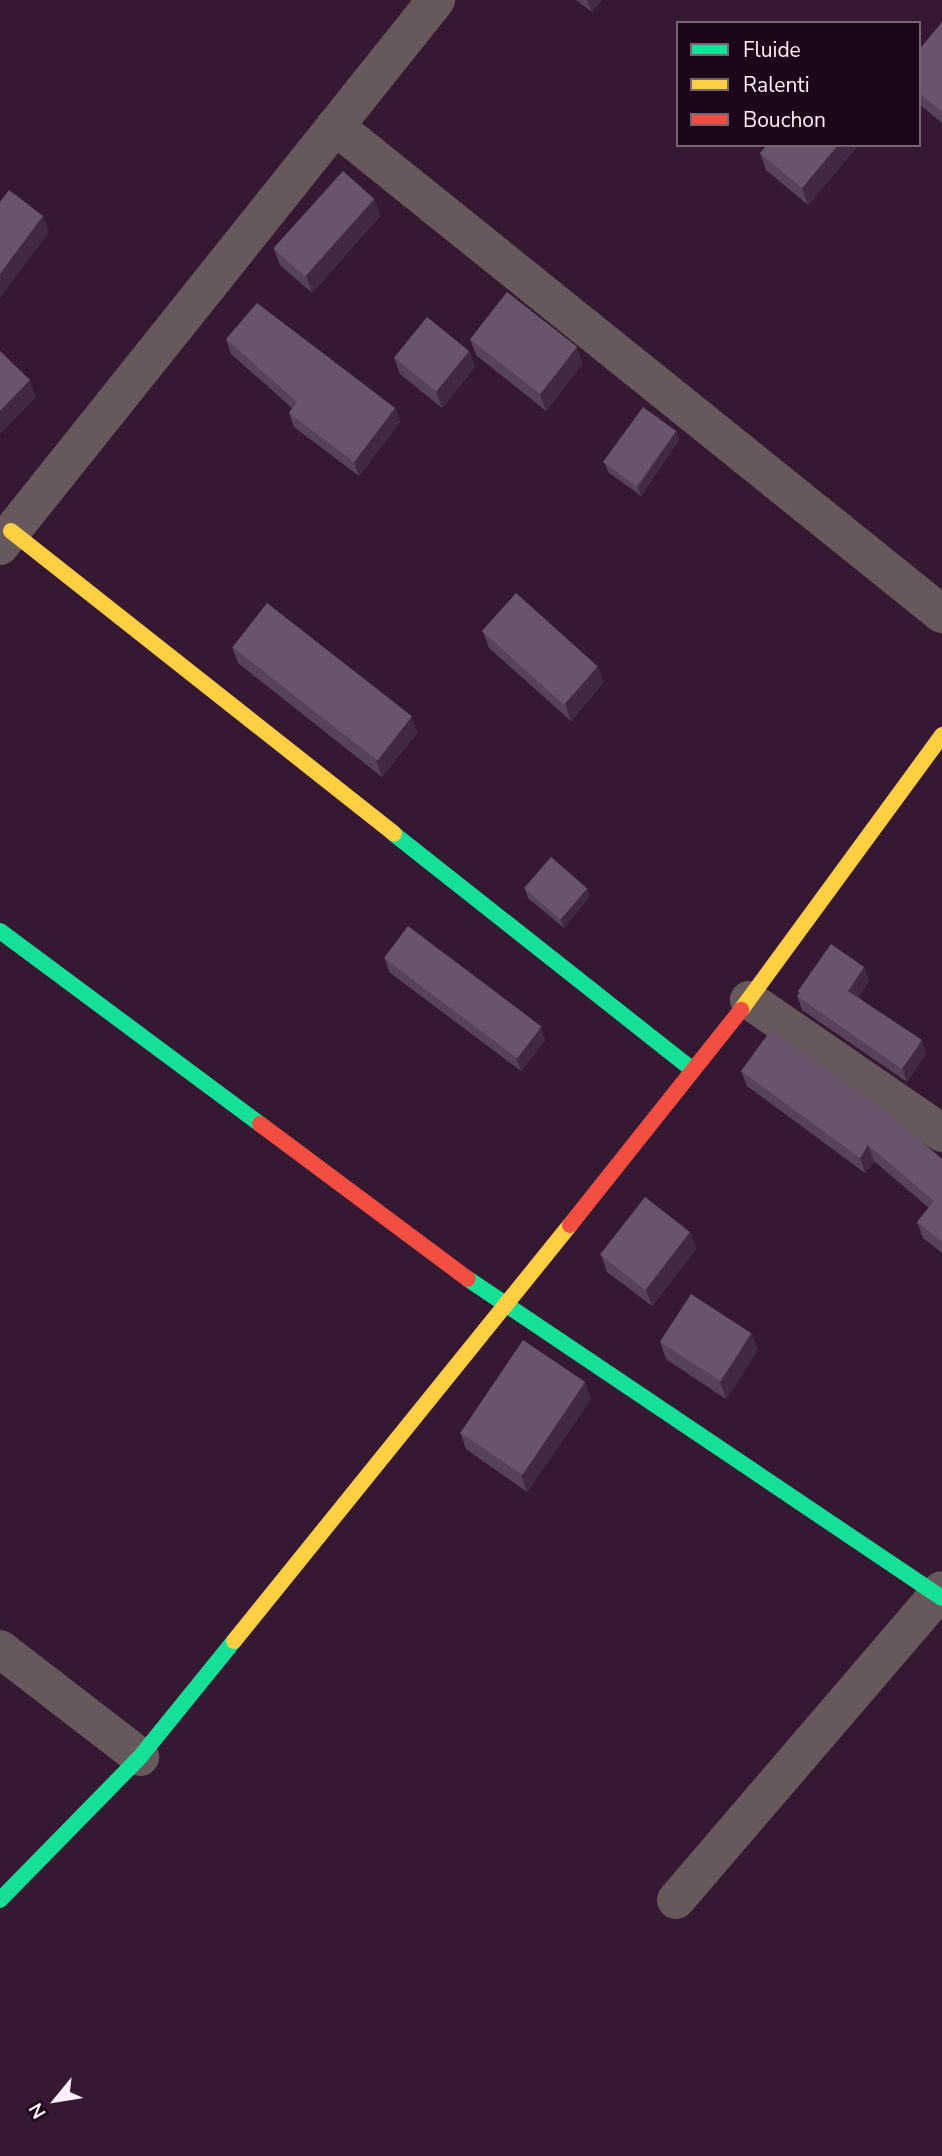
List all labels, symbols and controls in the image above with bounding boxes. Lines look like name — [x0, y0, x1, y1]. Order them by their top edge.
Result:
legend — [676, 21, 921, 147]
text: Fluide — [743, 36, 801, 64]
text: Ralenti — [743, 71, 810, 99]
text: Bouchon — [743, 106, 826, 134]
north arrow — [21, 2065, 91, 2135]
text: N — [23, 2098, 53, 2123]

